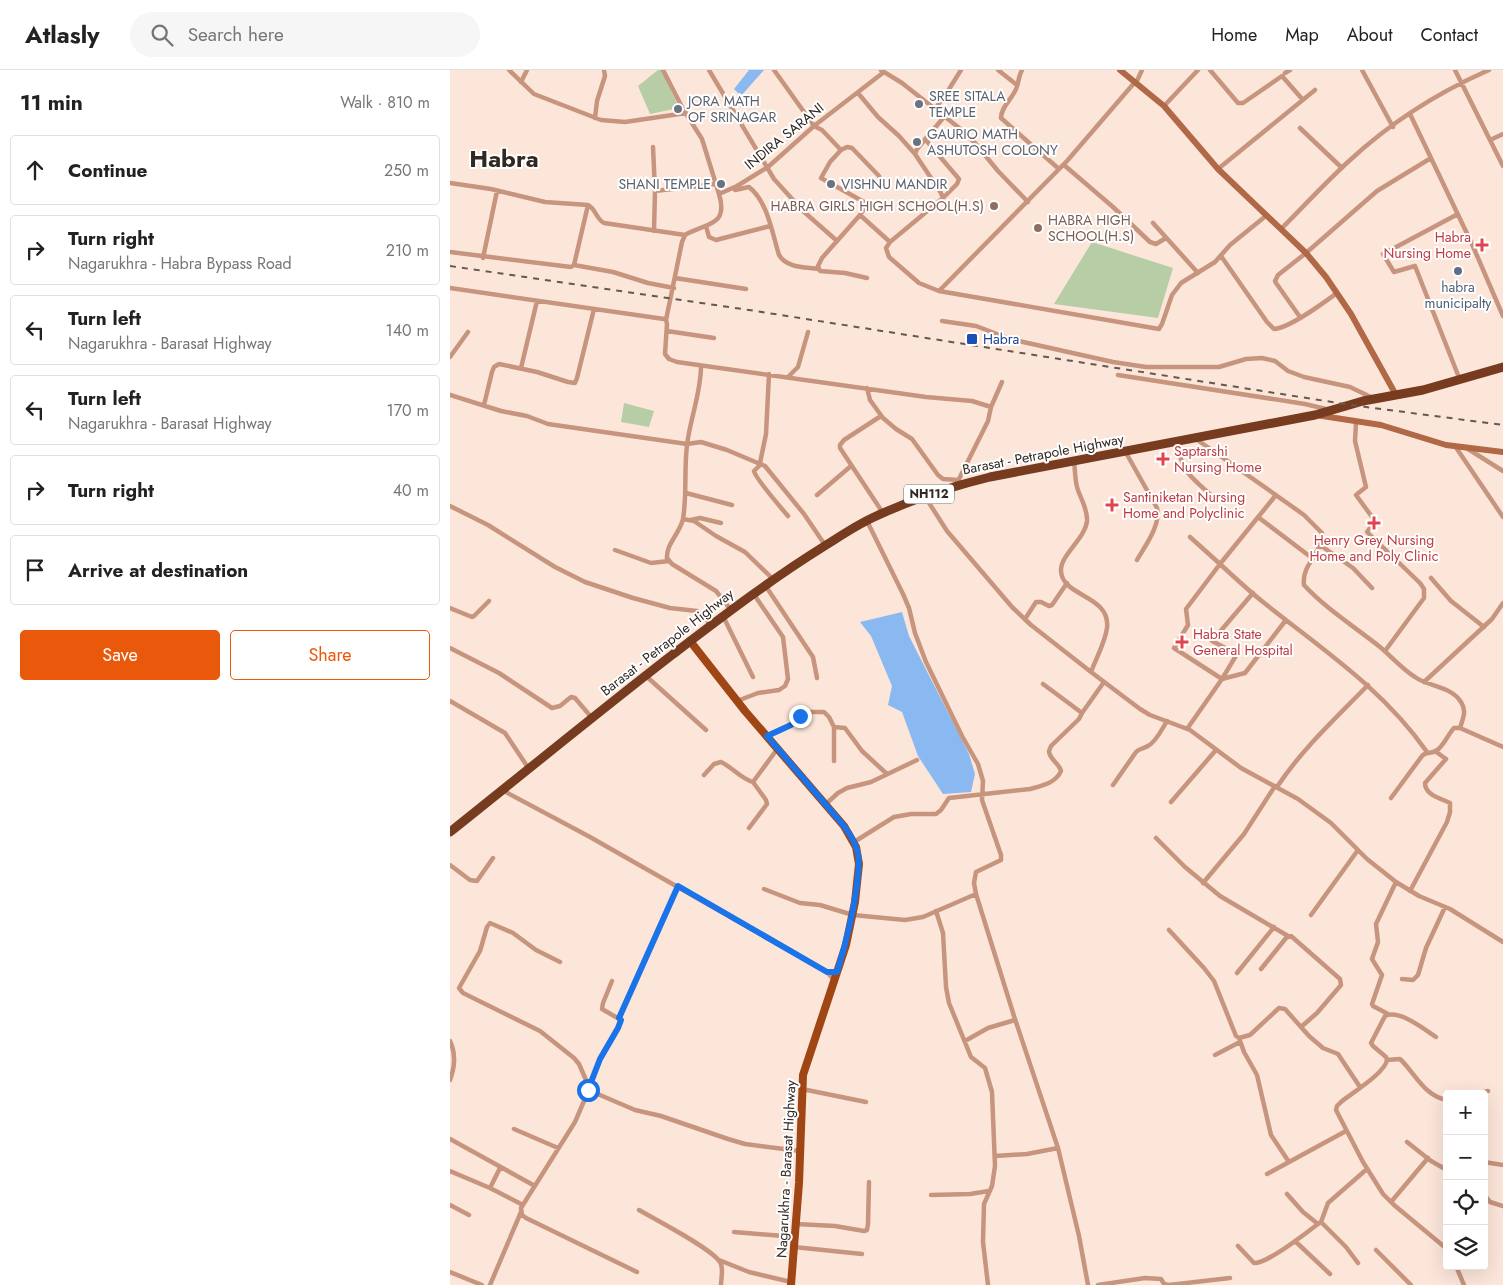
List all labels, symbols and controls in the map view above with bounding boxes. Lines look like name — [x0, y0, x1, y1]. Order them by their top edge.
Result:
search box — [130, 12, 480, 57]
text: Atlasly — [25, 17, 100, 52]
icon: search — [148, 21, 176, 49]
text: Search here — [188, 21, 284, 48]
text: Home — [1211, 22, 1257, 48]
text: Map — [1285, 22, 1319, 48]
text: About — [1347, 22, 1392, 48]
text: Contact — [1420, 22, 1478, 48]
place label: SREE SITALA TEMPLE — [929, 86, 1006, 122]
text: 11 min — [20, 88, 83, 118]
text: Walk · 810 m — [340, 91, 430, 114]
place label: JORA MATH OF SRINAGAR — [686, 91, 777, 127]
street label: INDIRA SARANI — [740, 98, 828, 174]
marker: SREE SITALA TEMPLE — [913, 98, 925, 110]
marker: JORA MATH OF SRINAGAR — [672, 103, 684, 115]
place label: GAURIO MATH ASHUTOSH COLONY — [927, 124, 1058, 160]
marker: GAURIO MATH ASHUTOSH COLONY — [911, 136, 923, 148]
district label: Habra — [469, 141, 539, 176]
icon: ahead — [21, 156, 49, 184]
text: Continue — [68, 157, 147, 184]
text: 250 m — [384, 159, 429, 182]
place label: SHANI TEMPLE — [618, 174, 711, 194]
place label: VISHNU MANDIR — [841, 174, 948, 194]
marker: SHANI TEMPLE — [715, 178, 727, 190]
marker: VISHNU MANDIR — [825, 178, 837, 190]
place label: HABRA GIRLS HIGH SCHOOL(H.S) — [771, 196, 984, 216]
marker: HABRA GIRLS HIGH SCHOOL(H.S) — [988, 200, 1000, 212]
place label: HABRA HIGH SCHOOL(H.S) — [1048, 210, 1134, 246]
marker: HABRA HIGH SCHOOL(H.S) — [1032, 222, 1044, 234]
text: Turn right — [68, 225, 154, 252]
place label: Habra Nursing Home — [1383, 227, 1471, 263]
icon: right — [21, 236, 49, 264]
marker: Habra Nursing Home — [1475, 238, 1489, 252]
text: 210 m — [386, 239, 429, 262]
text: Nagarukhra - Habra Bypass Road — [68, 252, 292, 275]
marker: habra municipalty — [1452, 265, 1464, 277]
place label: habra municipalty — [1424, 277, 1492, 313]
text: Turn left — [68, 305, 141, 332]
icon: left — [21, 316, 49, 344]
text: 140 m — [386, 319, 429, 342]
place label: Habra — [983, 329, 1019, 349]
text: Nagarukhra - Barasat Highway — [68, 332, 272, 355]
marker: Habra — [965, 332, 979, 346]
text: Turn left — [68, 385, 141, 412]
icon: left — [21, 396, 49, 424]
text: 170 m — [387, 399, 429, 422]
text: Nagarukhra - Barasat Highway — [68, 412, 272, 435]
street label: Barasat - Petrapole Highway — [961, 428, 1126, 479]
place label: Saptarshi Nursing Home — [1174, 441, 1262, 477]
marker: Saptarshi Nursing Home — [1156, 452, 1170, 466]
icon: right — [21, 476, 49, 504]
text: Turn right — [68, 477, 154, 504]
text: 40 m — [393, 479, 429, 502]
road number: NH112 — [904, 484, 954, 504]
place label: Santiniketan Nursing Home and Polyclinic — [1123, 487, 1245, 523]
marker: Santiniketan Nursing Home and Polyclinic — [1105, 498, 1119, 512]
marker: Henry Grey Nursing Home and Poly Clinic — [1367, 516, 1381, 530]
place label: Henry Grey Nursing Home and Poly Clinic — [1310, 530, 1438, 566]
icon: arrive — [21, 556, 49, 584]
text: Arrive at destination — [68, 557, 248, 584]
street label: Barasat - Petrapole Highway — [596, 583, 738, 700]
place label: Habra State General Hospital — [1193, 624, 1293, 660]
button: Save — [20, 630, 220, 680]
button: Share — [230, 630, 430, 680]
marker: Habra State General Hospital — [1175, 635, 1189, 649]
route end — [789, 705, 812, 728]
route start — [577, 1079, 600, 1102]
street label: Nagarukhra - Barasat Highway — [771, 1079, 801, 1258]
map controls — [1443, 1090, 1488, 1270]
button: + — [1443, 1090, 1488, 1135]
button: − — [1443, 1135, 1488, 1180]
button: locate — [1443, 1180, 1488, 1225]
button: layers — [1443, 1225, 1488, 1270]

